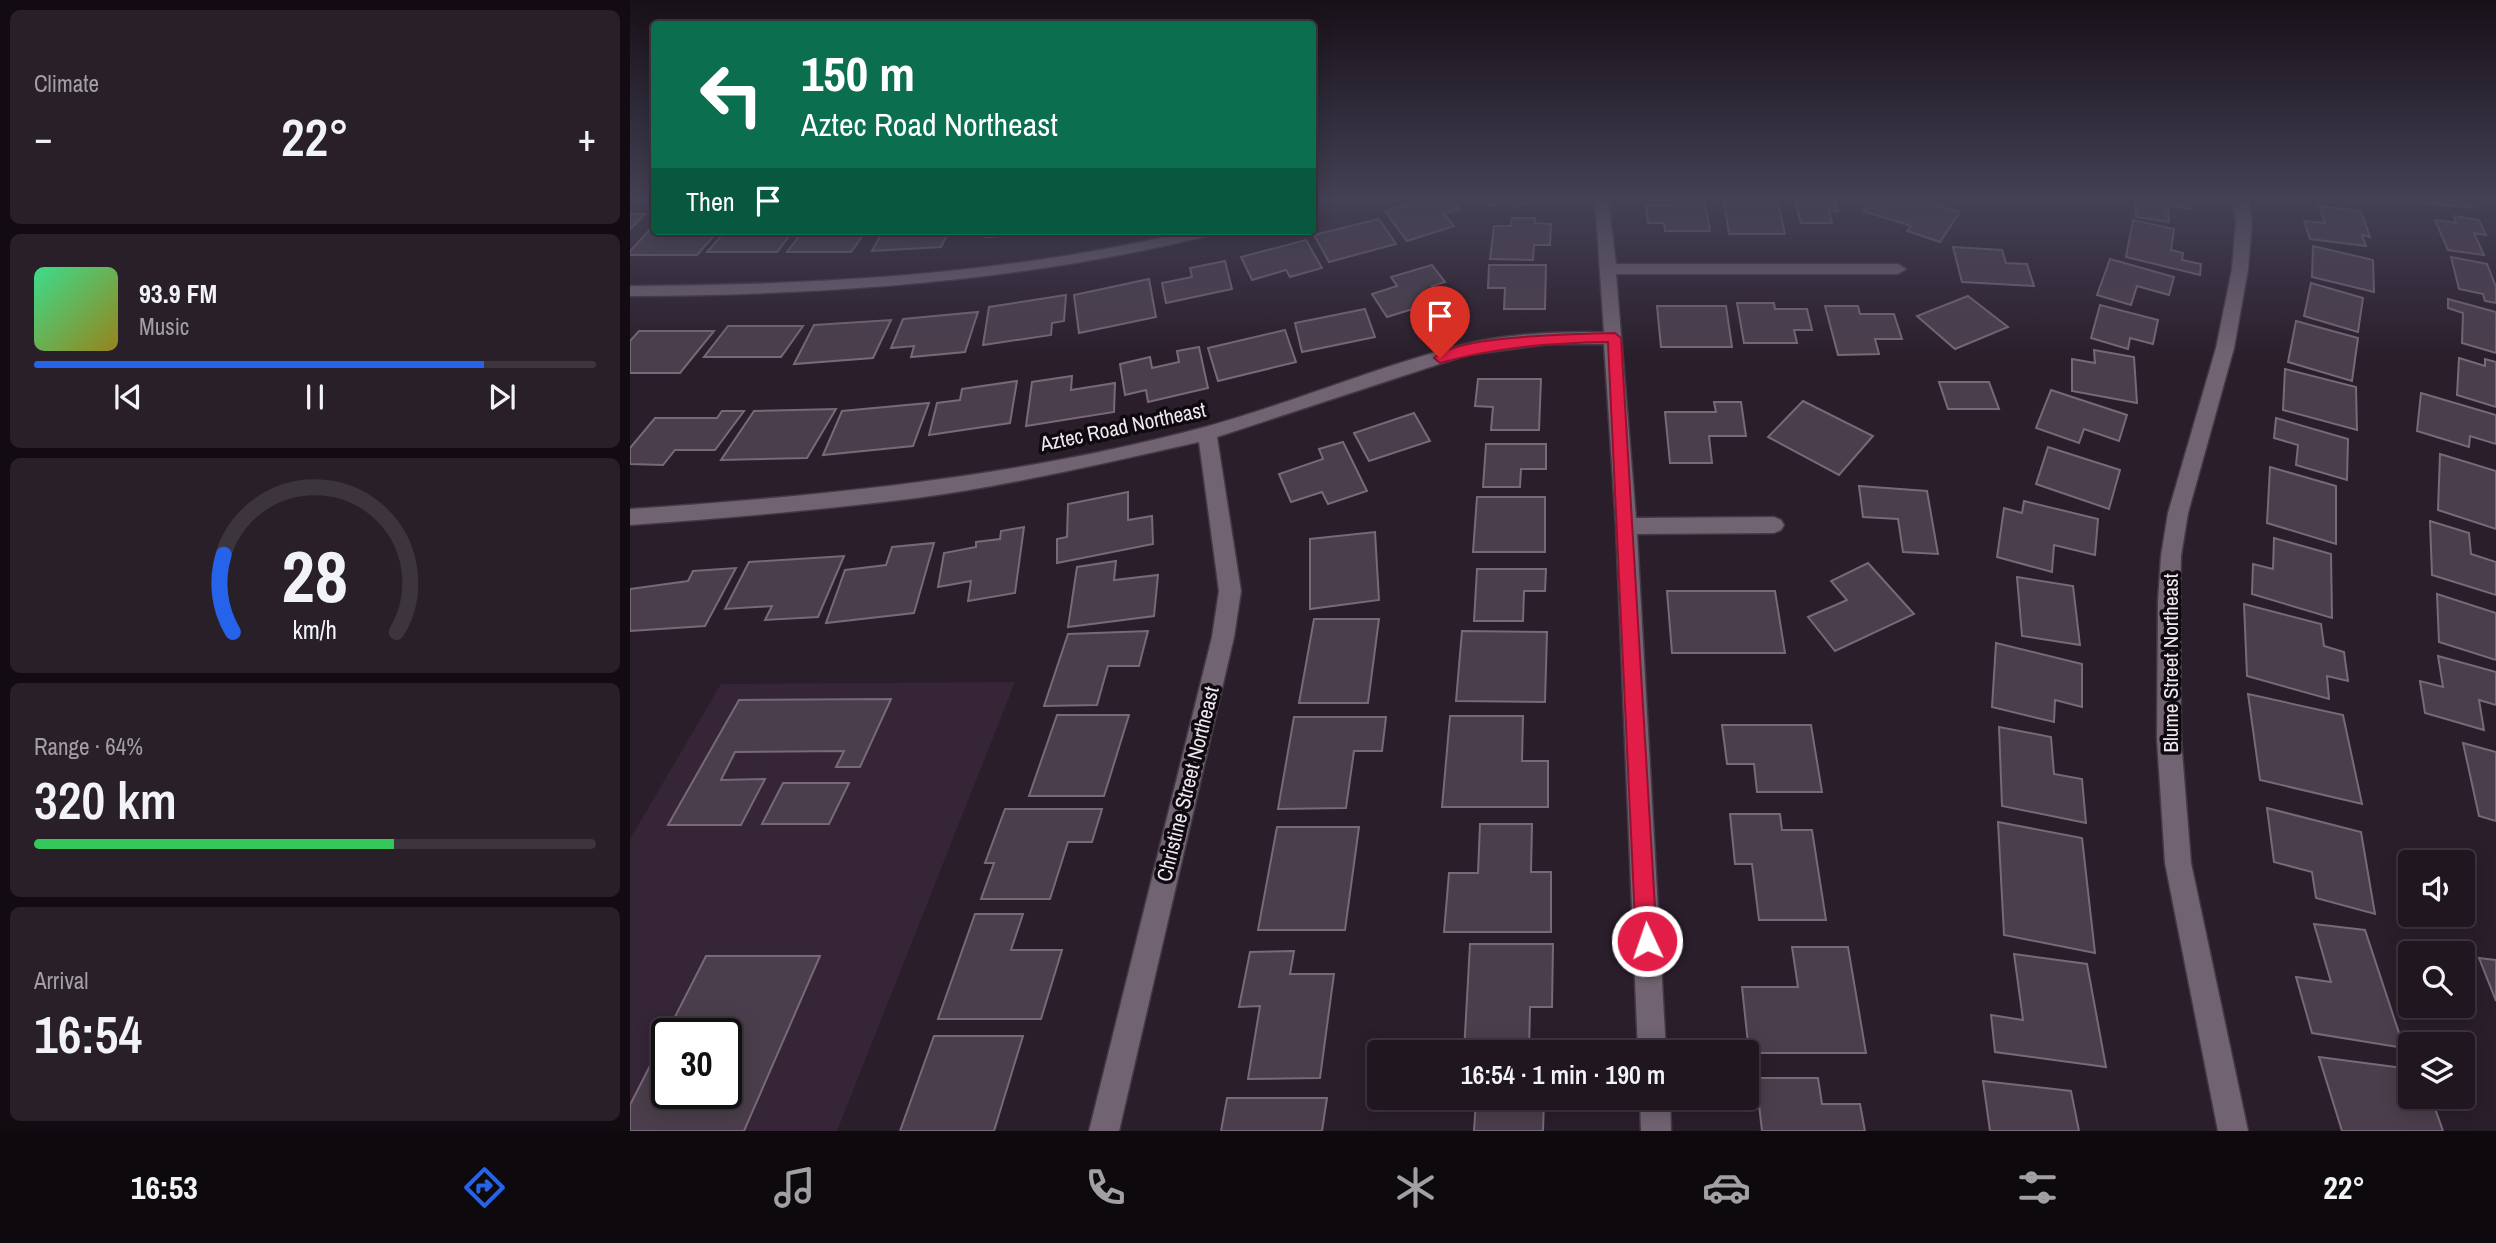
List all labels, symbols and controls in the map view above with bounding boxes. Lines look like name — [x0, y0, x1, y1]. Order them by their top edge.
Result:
text: 150 m — [801, 40, 915, 106]
icon: left — [686, 49, 777, 140]
text: Climate — [34, 68, 99, 99]
text: 22° — [281, 102, 349, 172]
text: Aztec Road Northeast — [801, 103, 1058, 146]
text: − — [34, 112, 52, 163]
text: + — [578, 112, 596, 163]
icon: arrive — [749, 182, 787, 220]
text: Then — [686, 184, 735, 219]
text: 93.9 FM — [139, 276, 217, 311]
pin — [1410, 286, 1470, 358]
icon: arrive — [1421, 297, 1459, 335]
text: Music — [139, 311, 189, 342]
icon: previous — [109, 378, 147, 416]
icon: pause — [296, 378, 334, 416]
icon: next — [483, 378, 521, 416]
street label: Aztec Road Northeast — [1037, 395, 1209, 458]
text: 28 — [282, 527, 348, 625]
street label: Blume Street Northeast — [2156, 573, 2185, 752]
text: km/h — [293, 612, 337, 646]
street label: Christine Street Northeast — [1149, 683, 1226, 884]
text: Range · 64% — [34, 731, 143, 762]
text: 320 km — [34, 765, 177, 835]
map controls — [2398, 850, 2475, 1109]
button: sound — [2398, 850, 2475, 927]
position arrow — [1610, 904, 1684, 978]
button: search — [2398, 941, 2475, 1018]
text: Arrival — [34, 965, 89, 996]
text: 16:54 — [34, 999, 142, 1069]
speed limit sign: 30 — [651, 1018, 742, 1109]
button: layers — [2398, 1032, 2475, 1109]
text: 16:54 · 1 min · 190 m — [1461, 1057, 1665, 1092]
icon: directions — [460, 1163, 509, 1212]
icon: music — [770, 1163, 819, 1212]
icon: phone — [1081, 1163, 1130, 1212]
icon: climate — [1391, 1163, 1440, 1212]
icon: car — [1702, 1163, 1751, 1212]
icon: filters — [2013, 1163, 2062, 1212]
text: 16:53 — [131, 1166, 198, 1209]
text: 22° — [2323, 1166, 2365, 1209]

